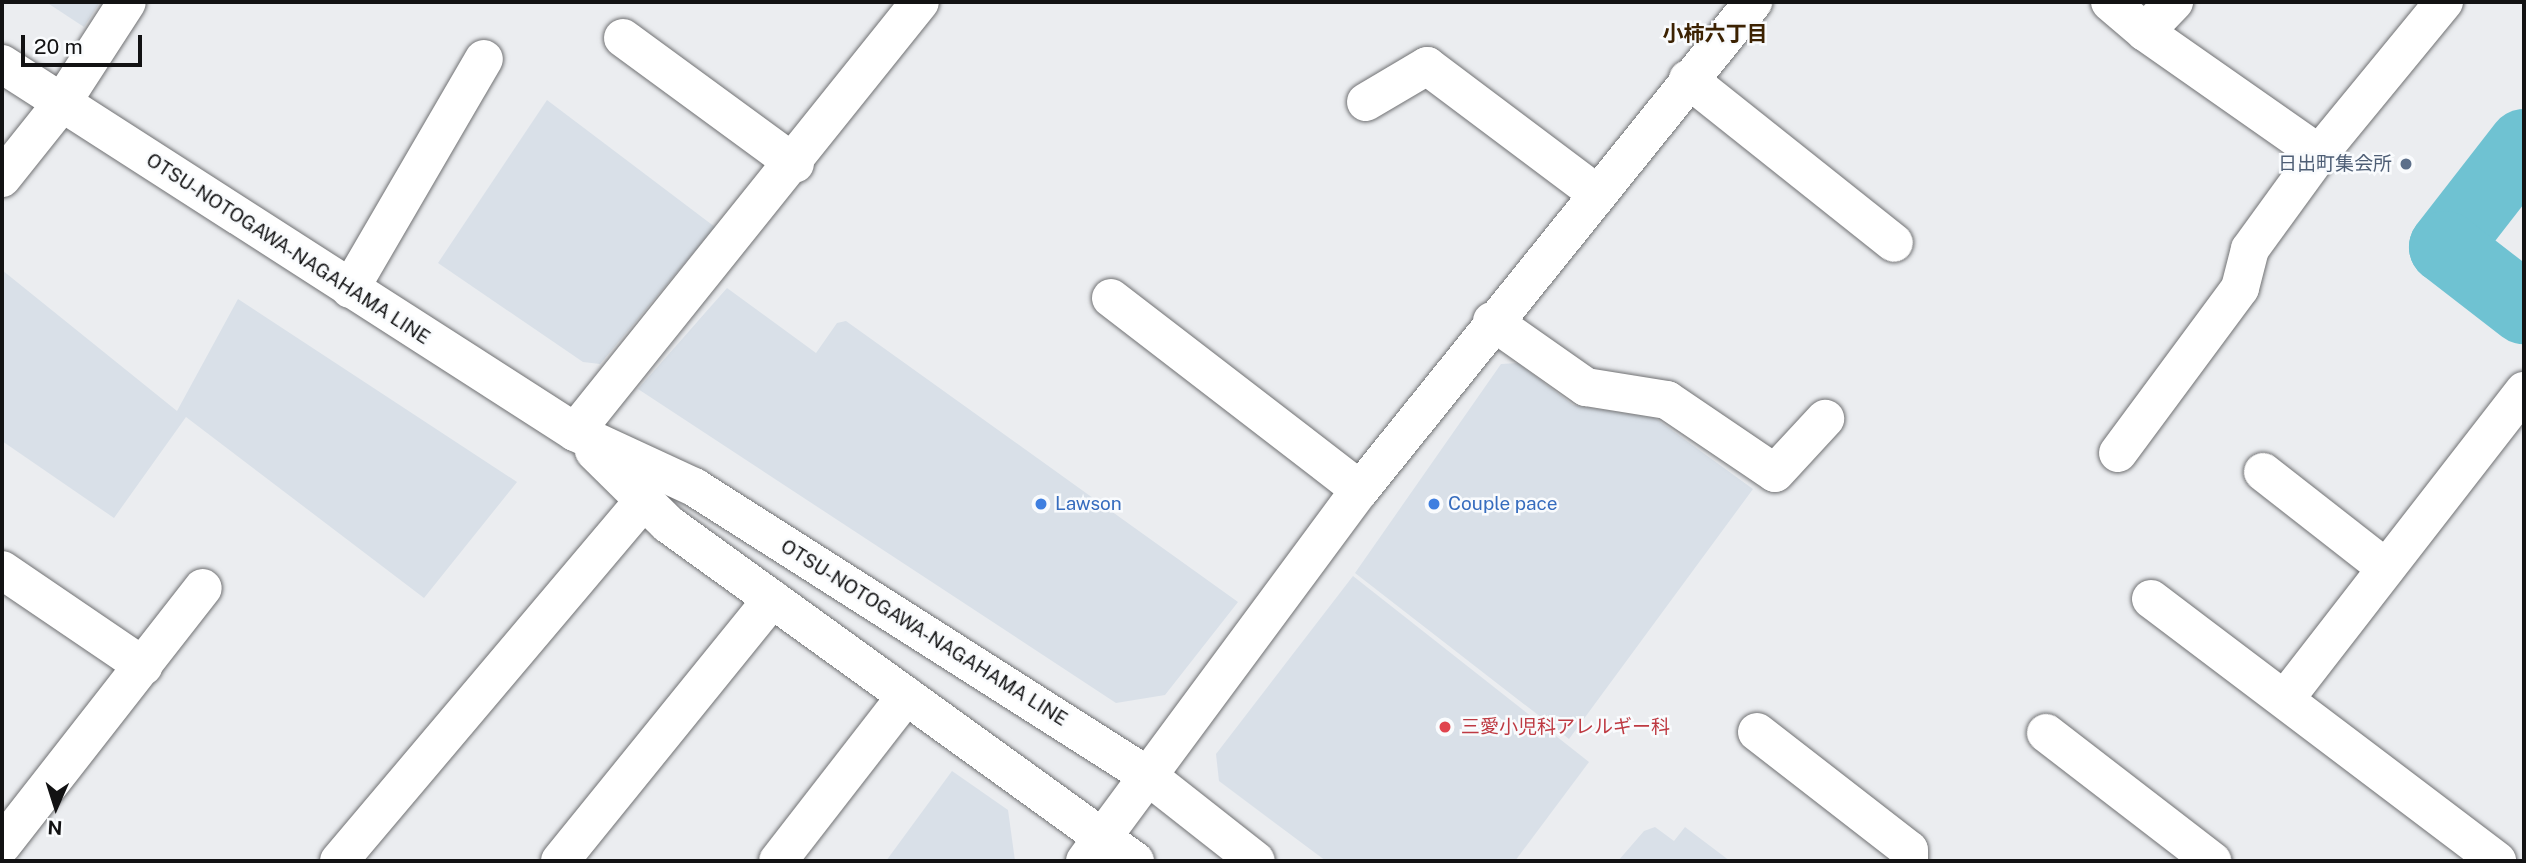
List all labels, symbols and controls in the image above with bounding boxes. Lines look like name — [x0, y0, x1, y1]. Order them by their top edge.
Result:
scale bar — [24, 21, 145, 65]
district label: 小柿六丁目 — [1663, 21, 1767, 47]
text: 20 m — [34, 34, 83, 59]
street label: OTSU-NOTOGAWA-NAGAHAMA LINE — [142, 149, 434, 349]
place label: 日出町集会所 — [2278, 153, 2392, 175]
marker: 日出町集会所 — [2398, 156, 2414, 172]
place label: Lawson — [1055, 493, 1122, 515]
place label: Couple pace — [1448, 493, 1558, 515]
marker: Lawson — [1033, 496, 1049, 512]
marker: Couple pace — [1426, 496, 1442, 512]
street label: OTSU-NOTOGAWA-NAGAHAMA LINE — [777, 535, 1071, 731]
place label: 三愛小児科アレルギー科 — [1461, 716, 1670, 738]
marker: 三愛小児科アレルギー科 — [1435, 717, 1455, 737]
north arrow — [21, 772, 91, 842]
text: N — [47, 817, 63, 839]

